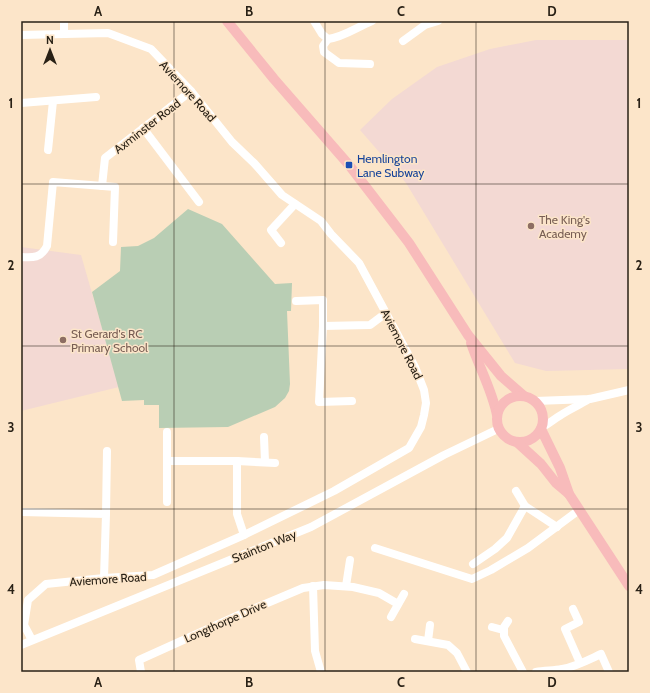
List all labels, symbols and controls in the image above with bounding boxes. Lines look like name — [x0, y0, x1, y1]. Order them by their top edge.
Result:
text: A — [94, 3, 103, 19]
text: B — [245, 3, 253, 19]
text: C — [397, 3, 405, 19]
text: D — [547, 3, 557, 19]
north arrow — [30, 30, 70, 70]
text: N — [46, 33, 54, 47]
street label: Aviemore Road — [157, 57, 219, 125]
text: 1 — [9, 95, 13, 111]
street label: Axminster Road — [111, 95, 183, 157]
text: 1 — [637, 95, 641, 111]
place label: Hemlington Lane Subway — [357, 151, 424, 180]
marker: Hemlington Lane Subway — [344, 160, 354, 170]
place label: The King's Academy — [539, 212, 590, 241]
marker: The King's Academy — [526, 221, 536, 231]
text: 2 — [8, 257, 15, 273]
text: 2 — [636, 257, 643, 273]
street label: Aviemore Road — [378, 306, 426, 382]
place label: St Gerard's RC Primary School — [71, 326, 148, 355]
marker: St Gerard's RC Primary School — [58, 335, 68, 345]
text: 3 — [7, 419, 15, 435]
text: 3 — [635, 419, 643, 435]
street label: Stainton Way — [230, 526, 298, 566]
street label: Aviemore Road — [69, 569, 147, 589]
text: 4 — [7, 581, 15, 597]
text: 4 — [635, 581, 643, 597]
street label: Longthorpe Drive — [181, 596, 269, 646]
text: A — [94, 674, 103, 690]
text: B — [245, 674, 253, 690]
text: C — [397, 674, 405, 690]
text: D — [547, 674, 557, 690]

